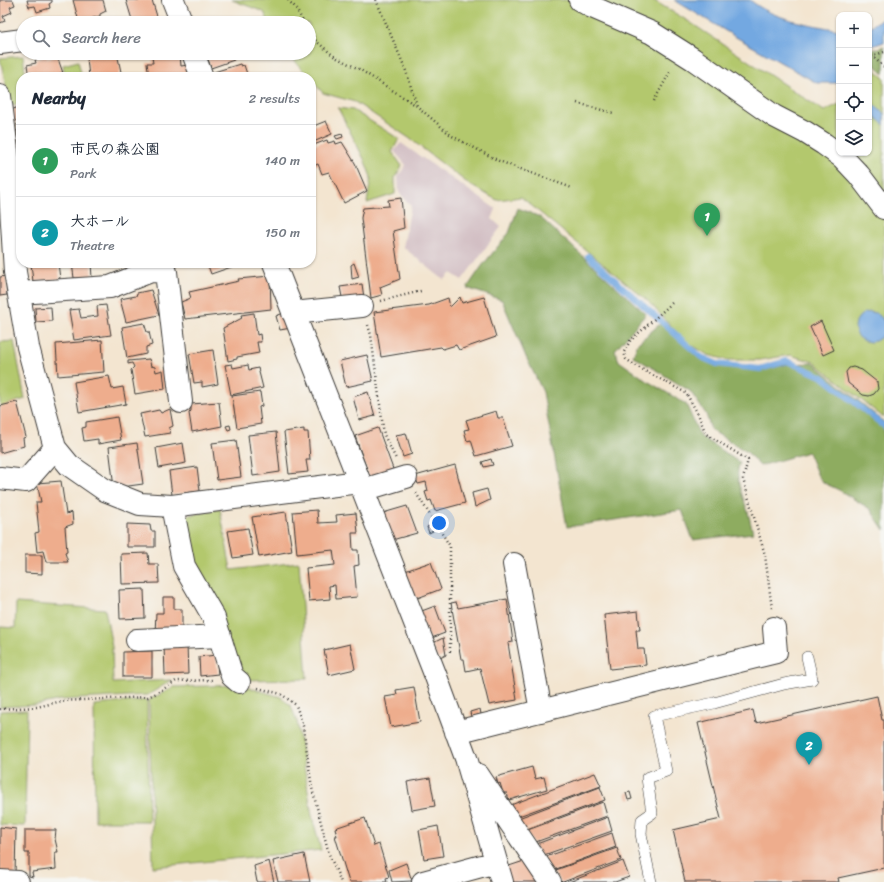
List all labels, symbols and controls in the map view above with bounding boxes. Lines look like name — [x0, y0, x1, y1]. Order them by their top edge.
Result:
map controls — [836, 12, 872, 156]
button: + — [836, 12, 872, 48]
search box — [16, 16, 316, 60]
text: Search here — [62, 25, 141, 51]
icon: search — [30, 27, 52, 49]
button: − — [836, 48, 872, 84]
text: Nearby — [32, 83, 86, 113]
button: locate — [836, 84, 872, 120]
text: 2 results — [249, 87, 300, 110]
button: layers — [836, 120, 872, 156]
text: 市民の森公園 — [70, 136, 160, 162]
text: 1 — [42, 149, 48, 172]
text: 140 m — [265, 149, 300, 172]
text: Park — [70, 162, 97, 185]
pin: 1 — [694, 203, 720, 236]
text: 大ホール — [70, 208, 129, 234]
text: 2 — [41, 221, 49, 244]
text: 150 m — [265, 221, 300, 244]
text: Theatre — [70, 234, 115, 257]
your location — [429, 513, 449, 533]
pin: 2 — [796, 732, 822, 765]

